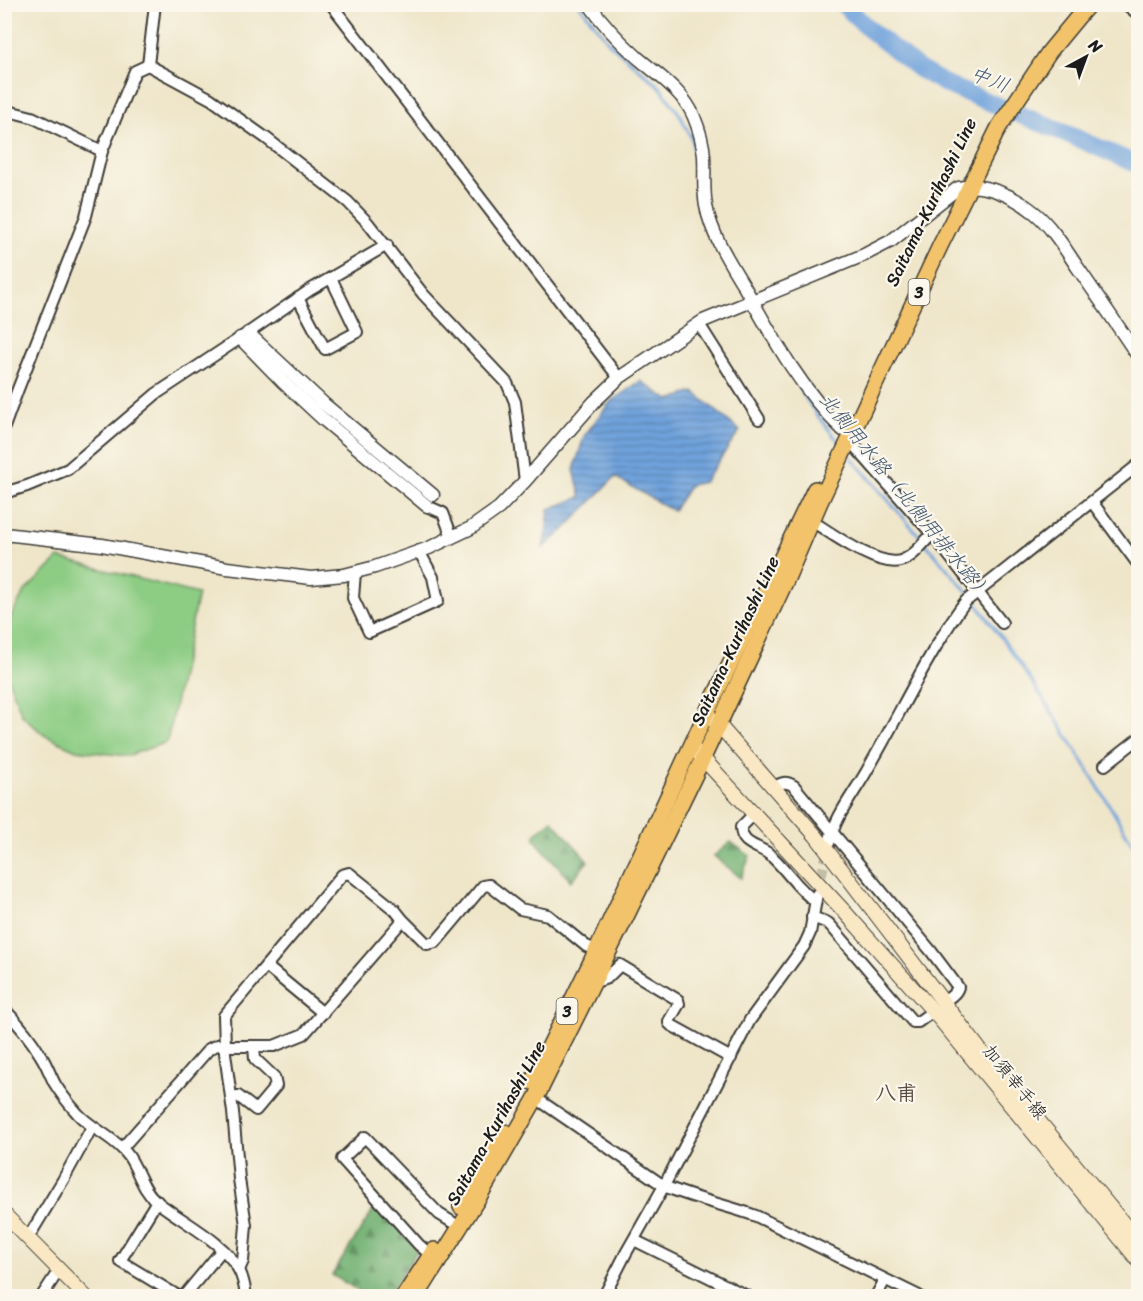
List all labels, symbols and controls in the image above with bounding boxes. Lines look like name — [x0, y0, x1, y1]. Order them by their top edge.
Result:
north arrow — [1056, 27, 1116, 87]
text: N — [1081, 31, 1110, 61]
water label: 中川 — [965, 56, 1015, 103]
street label: Saitama-Kurihashi Line — [876, 112, 986, 292]
road number: 3 — [908, 279, 930, 305]
water label: 北側用水路（北側用排水路） — [810, 384, 1001, 608]
street label: Saitama-Kurihashi Line — [682, 551, 788, 731]
road number: 3 — [556, 998, 578, 1024]
street label: Saitama-Kurihashi Line — [437, 1035, 555, 1211]
street label: 加須幸手線 — [974, 1037, 1056, 1127]
district label: 八甫 — [875, 1074, 917, 1112]

